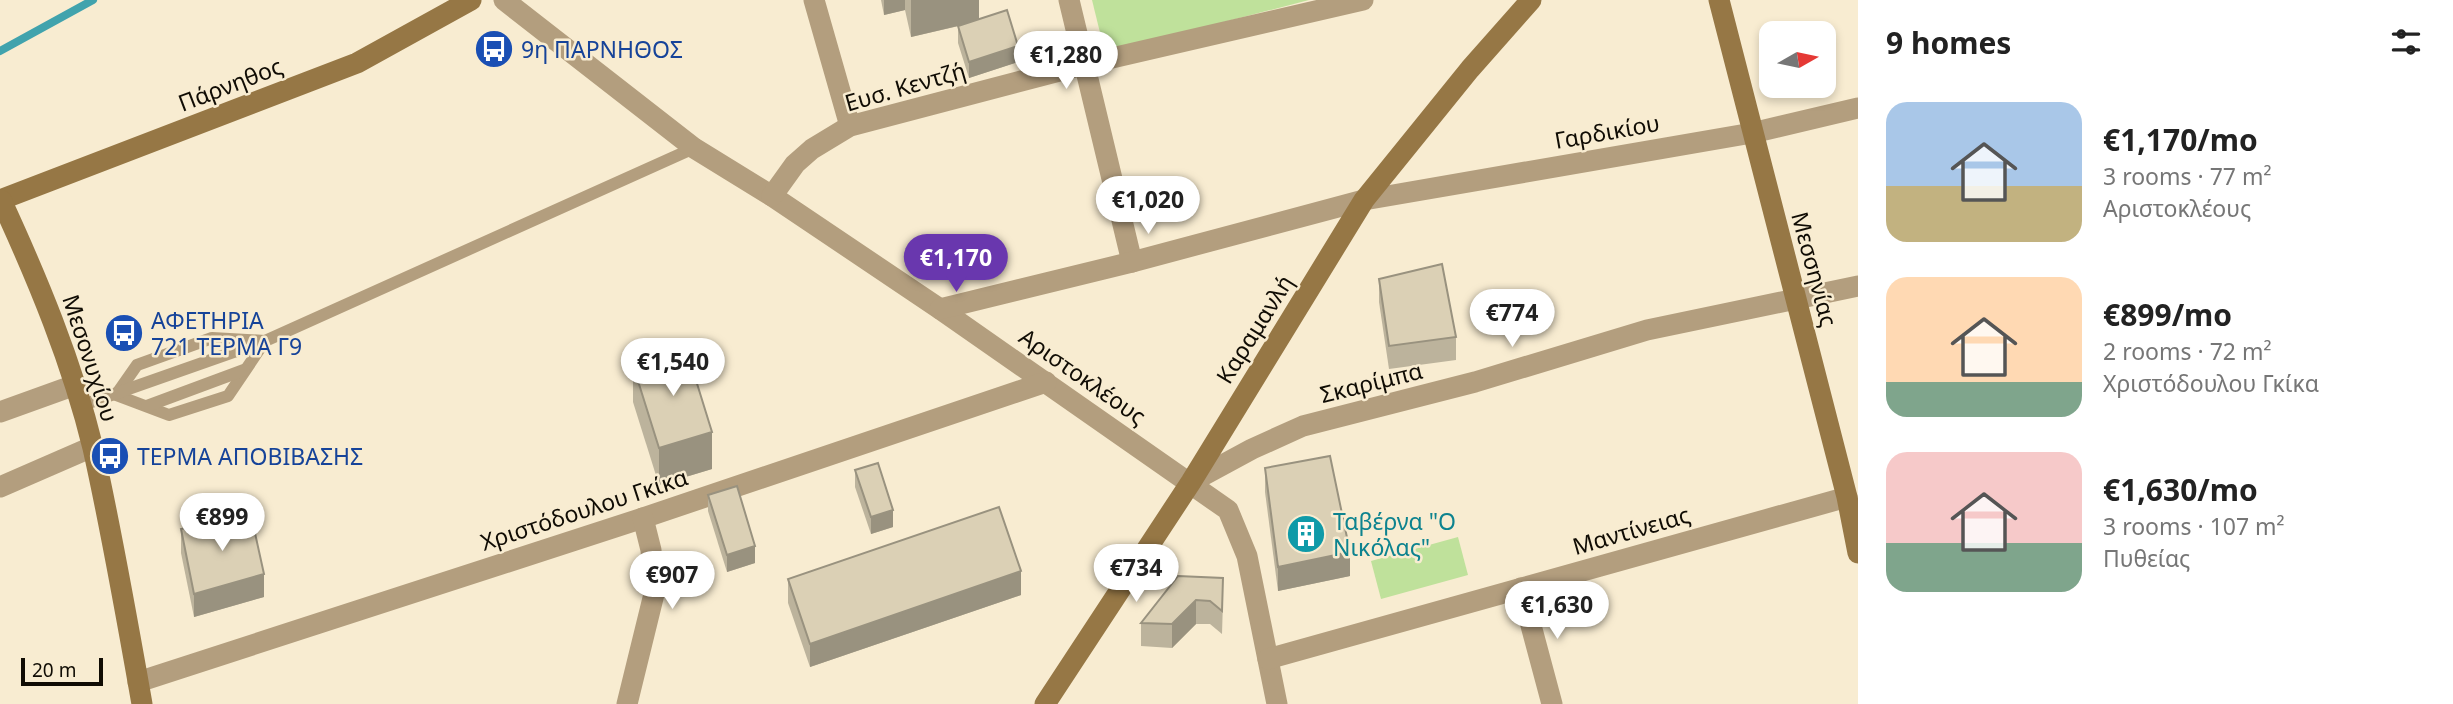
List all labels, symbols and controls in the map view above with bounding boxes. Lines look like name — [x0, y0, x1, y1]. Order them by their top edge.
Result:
north arrow — [1759, 21, 1836, 98]
map controls — [1759, 21, 1836, 98]
text: 9 homes — [1886, 22, 2011, 63]
icon: filters — [2387, 23, 2425, 61]
bus stop icon: 9η ΠΑΡΝΗΘΟΣ — [473, 28, 515, 70]
pin: €1,280 — [1009, 32, 1123, 91]
place label: 9η ΠΑΡΝΗΘΟΣ — [521, 33, 683, 65]
text: €1,280 — [1030, 38, 1102, 70]
street label: Πάρνηθος — [173, 50, 287, 118]
street label: Ευσ. Κεντζή — [841, 54, 969, 118]
street label: Γαρδικίου — [1552, 106, 1662, 156]
text: €1,170/mo — [2103, 119, 2258, 160]
icon: home — [1942, 130, 2026, 214]
text: 3 rooms · 77 m² — [2103, 160, 2272, 192]
pin: €1,020 — [1091, 176, 1205, 236]
text: €1,020 — [1112, 183, 1184, 215]
text: Αριστοκλέους — [2103, 192, 2251, 224]
street label: Μεσσηνίας — [1784, 208, 1846, 330]
pin: €1,170 — [899, 234, 1013, 294]
text: €1,170 — [920, 241, 992, 273]
street label: Καραμανλή — [1208, 269, 1300, 389]
street label: Μεσονυχίου — [55, 290, 127, 426]
pin: €774 — [1471, 290, 1553, 349]
text: €899/mo — [2103, 294, 2232, 335]
text: €774 — [1486, 296, 1538, 328]
place label: ΑΦΕΤΗΡΙΑ 721 ΤΕΡΜΑ Γ9 — [151, 304, 302, 362]
icon: home — [1942, 305, 2026, 389]
bus stop icon: ΑΦΕΤΗΡΙΑ 721 ΤΕΡΜΑ Γ9 — [103, 312, 145, 354]
street label: Αριστοκλέους — [1013, 320, 1153, 432]
text: 2 rooms · 72 m² — [2103, 335, 2272, 367]
pin: €1,540 — [616, 338, 730, 398]
text: €1,540 — [637, 345, 709, 377]
street label: Σκαρίμπα — [1316, 354, 1426, 410]
text: Χριστόδουλου Γκίκα — [2103, 367, 2319, 399]
bus stop icon: ΤΕΡΜΑ ΑΠΟΒΙΒΑΣΗΣ — [89, 435, 131, 477]
place label: ΤΕΡΜΑ ΑΠΟΒΙΒΑΣΗΣ — [137, 440, 363, 472]
street label: Χριστόδουλου Γκίκα — [476, 460, 692, 558]
text: €1,630/mo — [2103, 469, 2258, 510]
icon: home — [1942, 480, 2026, 564]
pin: €899 — [181, 494, 263, 553]
street label: Μαντίνειας — [1569, 498, 1693, 562]
text: €899 — [196, 500, 248, 532]
place label: Ταβέρνα "Ο Νικόλας" — [1333, 505, 1456, 563]
text: 3 rooms · 107 m² — [2103, 510, 2285, 542]
building icon: Ταβέρνα "Ο Νικόλας" — [1285, 513, 1327, 555]
text: Πυθείας — [2103, 542, 2190, 574]
pin: €734 — [1095, 544, 1177, 604]
text: €734 — [1110, 551, 1162, 583]
pin: €907 — [631, 552, 713, 611]
text: €907 — [646, 558, 698, 590]
pin: €1,630 — [1500, 582, 1614, 641]
text: €1,630 — [1521, 588, 1593, 620]
scale bar — [21, 655, 103, 687]
text: 20 m — [32, 657, 76, 683]

